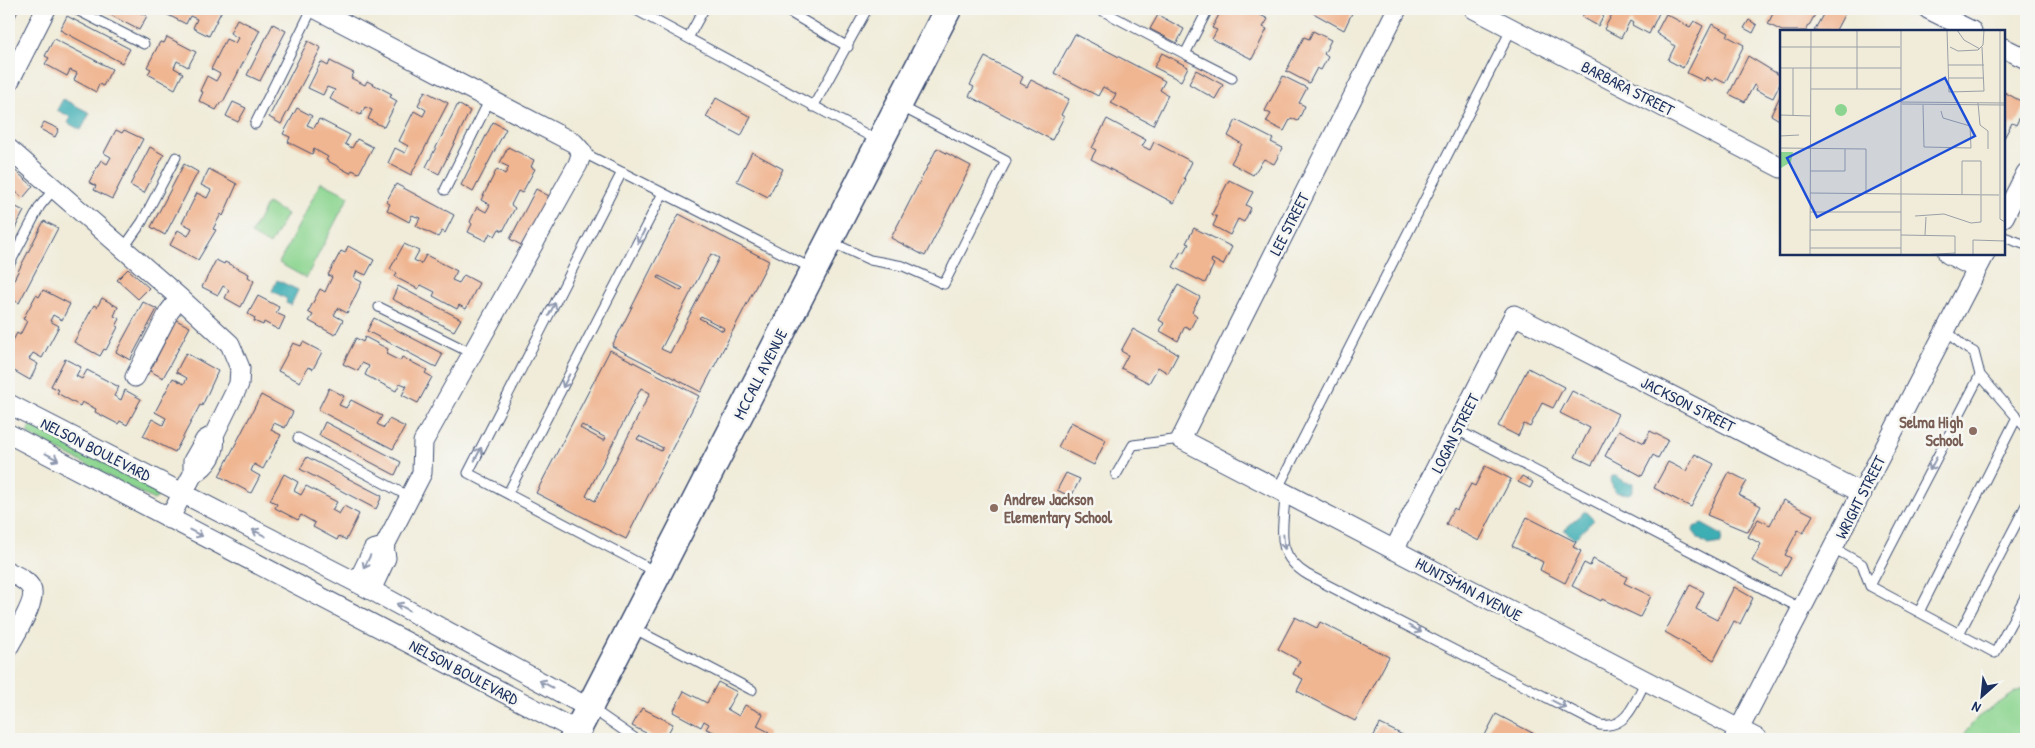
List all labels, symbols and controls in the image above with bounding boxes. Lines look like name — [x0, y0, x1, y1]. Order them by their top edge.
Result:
inset map — [1780, 30, 2005, 255]
street label: BARBARA STREET — [1578, 55, 1679, 121]
street label: LEE STREET — [1264, 188, 1314, 259]
one-way arrow — [636, 229, 646, 244]
one-way arrow — [548, 302, 557, 317]
street label: MCCALL AVENUE — [728, 325, 792, 423]
street label: JACKSON STREET — [1637, 371, 1739, 437]
one-way arrow — [561, 373, 570, 388]
street label: LOGAN STREET — [1426, 389, 1485, 476]
place label: Selma High School — [1899, 411, 1964, 451]
street label: NELSON BOULEVARD — [37, 412, 155, 486]
marker: Selma High School — [1967, 425, 1979, 437]
one-way arrow — [473, 446, 483, 461]
street label: WRIGHT STREET — [1830, 451, 1891, 543]
one-way arrow — [44, 453, 59, 462]
one-way arrow — [1928, 457, 1938, 471]
place label: Andrew Jackson Elementary School — [1004, 488, 1113, 529]
marker: Andrew Jackson Elementary School — [988, 502, 1000, 514]
one-way arrow — [188, 528, 203, 538]
one-way arrow — [252, 528, 267, 537]
one-way arrow — [1279, 534, 1289, 550]
street label: HUNTSMAN AVENUE — [1412, 552, 1526, 626]
one-way arrow — [362, 554, 371, 569]
one-way arrow — [396, 602, 411, 612]
one-way arrow — [1407, 624, 1422, 634]
street label: NELSON BOULEVARD — [406, 634, 523, 710]
north arrow — [1958, 670, 2008, 720]
one-way arrow — [540, 679, 554, 689]
text: N — [1968, 698, 1984, 718]
one-way arrow — [1551, 700, 1566, 709]

